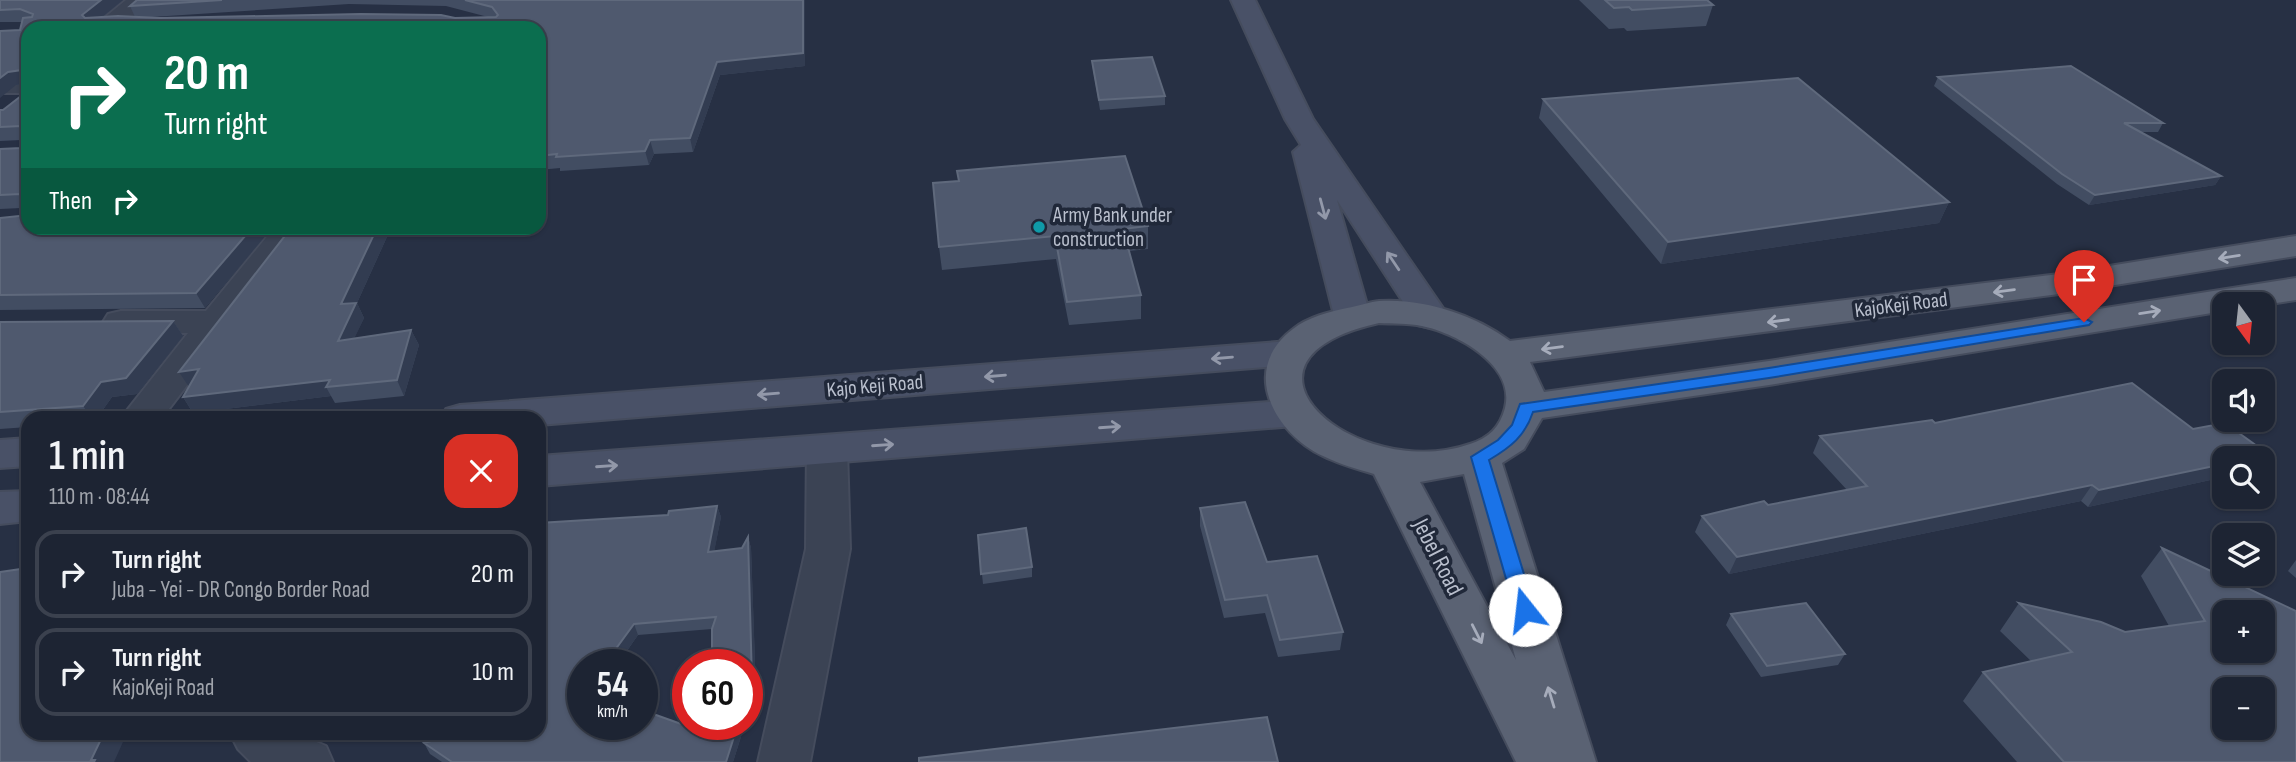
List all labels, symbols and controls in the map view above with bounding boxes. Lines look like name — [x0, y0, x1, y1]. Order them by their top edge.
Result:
text: 20 m — [164, 45, 249, 104]
icon: right — [49, 49, 140, 140]
text: Turn right — [164, 105, 268, 144]
icon: right — [106, 182, 144, 220]
text: Then — [49, 186, 92, 217]
one-way arrow — [1318, 198, 1331, 220]
place label: Army Bank under construction — [1052, 203, 1172, 252]
marker: Army Bank under construction — [1031, 219, 1047, 235]
pin — [2054, 250, 2114, 322]
one-way arrow — [2218, 251, 2240, 264]
one-way arrow — [1386, 252, 1400, 271]
icon: arrive — [2065, 261, 2103, 299]
one-way arrow — [1993, 285, 2016, 298]
street label: KajoKeji Road — [1853, 287, 1949, 323]
north arrow — [2212, 292, 2275, 355]
map controls — [2212, 292, 2275, 740]
one-way arrow — [2138, 305, 2161, 318]
one-way arrow — [1767, 315, 1790, 328]
one-way arrow — [1541, 342, 1564, 355]
one-way arrow — [1211, 352, 1234, 365]
street label: Kajo Keji Road — [826, 369, 924, 403]
button: sound — [2212, 369, 2275, 432]
one-way arrow — [984, 370, 1007, 383]
one-way arrow — [757, 388, 780, 401]
one-way arrow — [1098, 421, 1121, 434]
text: 1 min — [49, 431, 125, 482]
button: close — [444, 434, 518, 508]
one-way arrow — [871, 438, 894, 451]
button: search — [2212, 446, 2275, 509]
one-way arrow — [595, 459, 618, 472]
text: 110 m · 08:44 — [49, 483, 150, 511]
street label: Jebel Road — [1406, 513, 1470, 600]
button: layers — [2212, 523, 2275, 586]
text: Turn right — [112, 545, 201, 576]
icon: right — [53, 555, 91, 593]
text: 20 m — [471, 559, 514, 590]
position arrow — [1488, 573, 1562, 647]
text: Juba - Yei - DR Congo Border Road — [112, 576, 370, 604]
button: + — [2212, 600, 2275, 663]
one-way arrow — [1471, 623, 1485, 644]
text: Turn right — [112, 643, 201, 674]
speed limit sign: 60 — [672, 649, 763, 740]
icon: right — [53, 653, 91, 691]
text: 10 m — [472, 657, 514, 688]
text: 54 — [597, 664, 628, 707]
text: KajoKeji Road — [112, 674, 214, 702]
button: − — [2212, 677, 2275, 740]
one-way arrow — [1543, 686, 1556, 708]
text: km/h — [597, 701, 628, 722]

